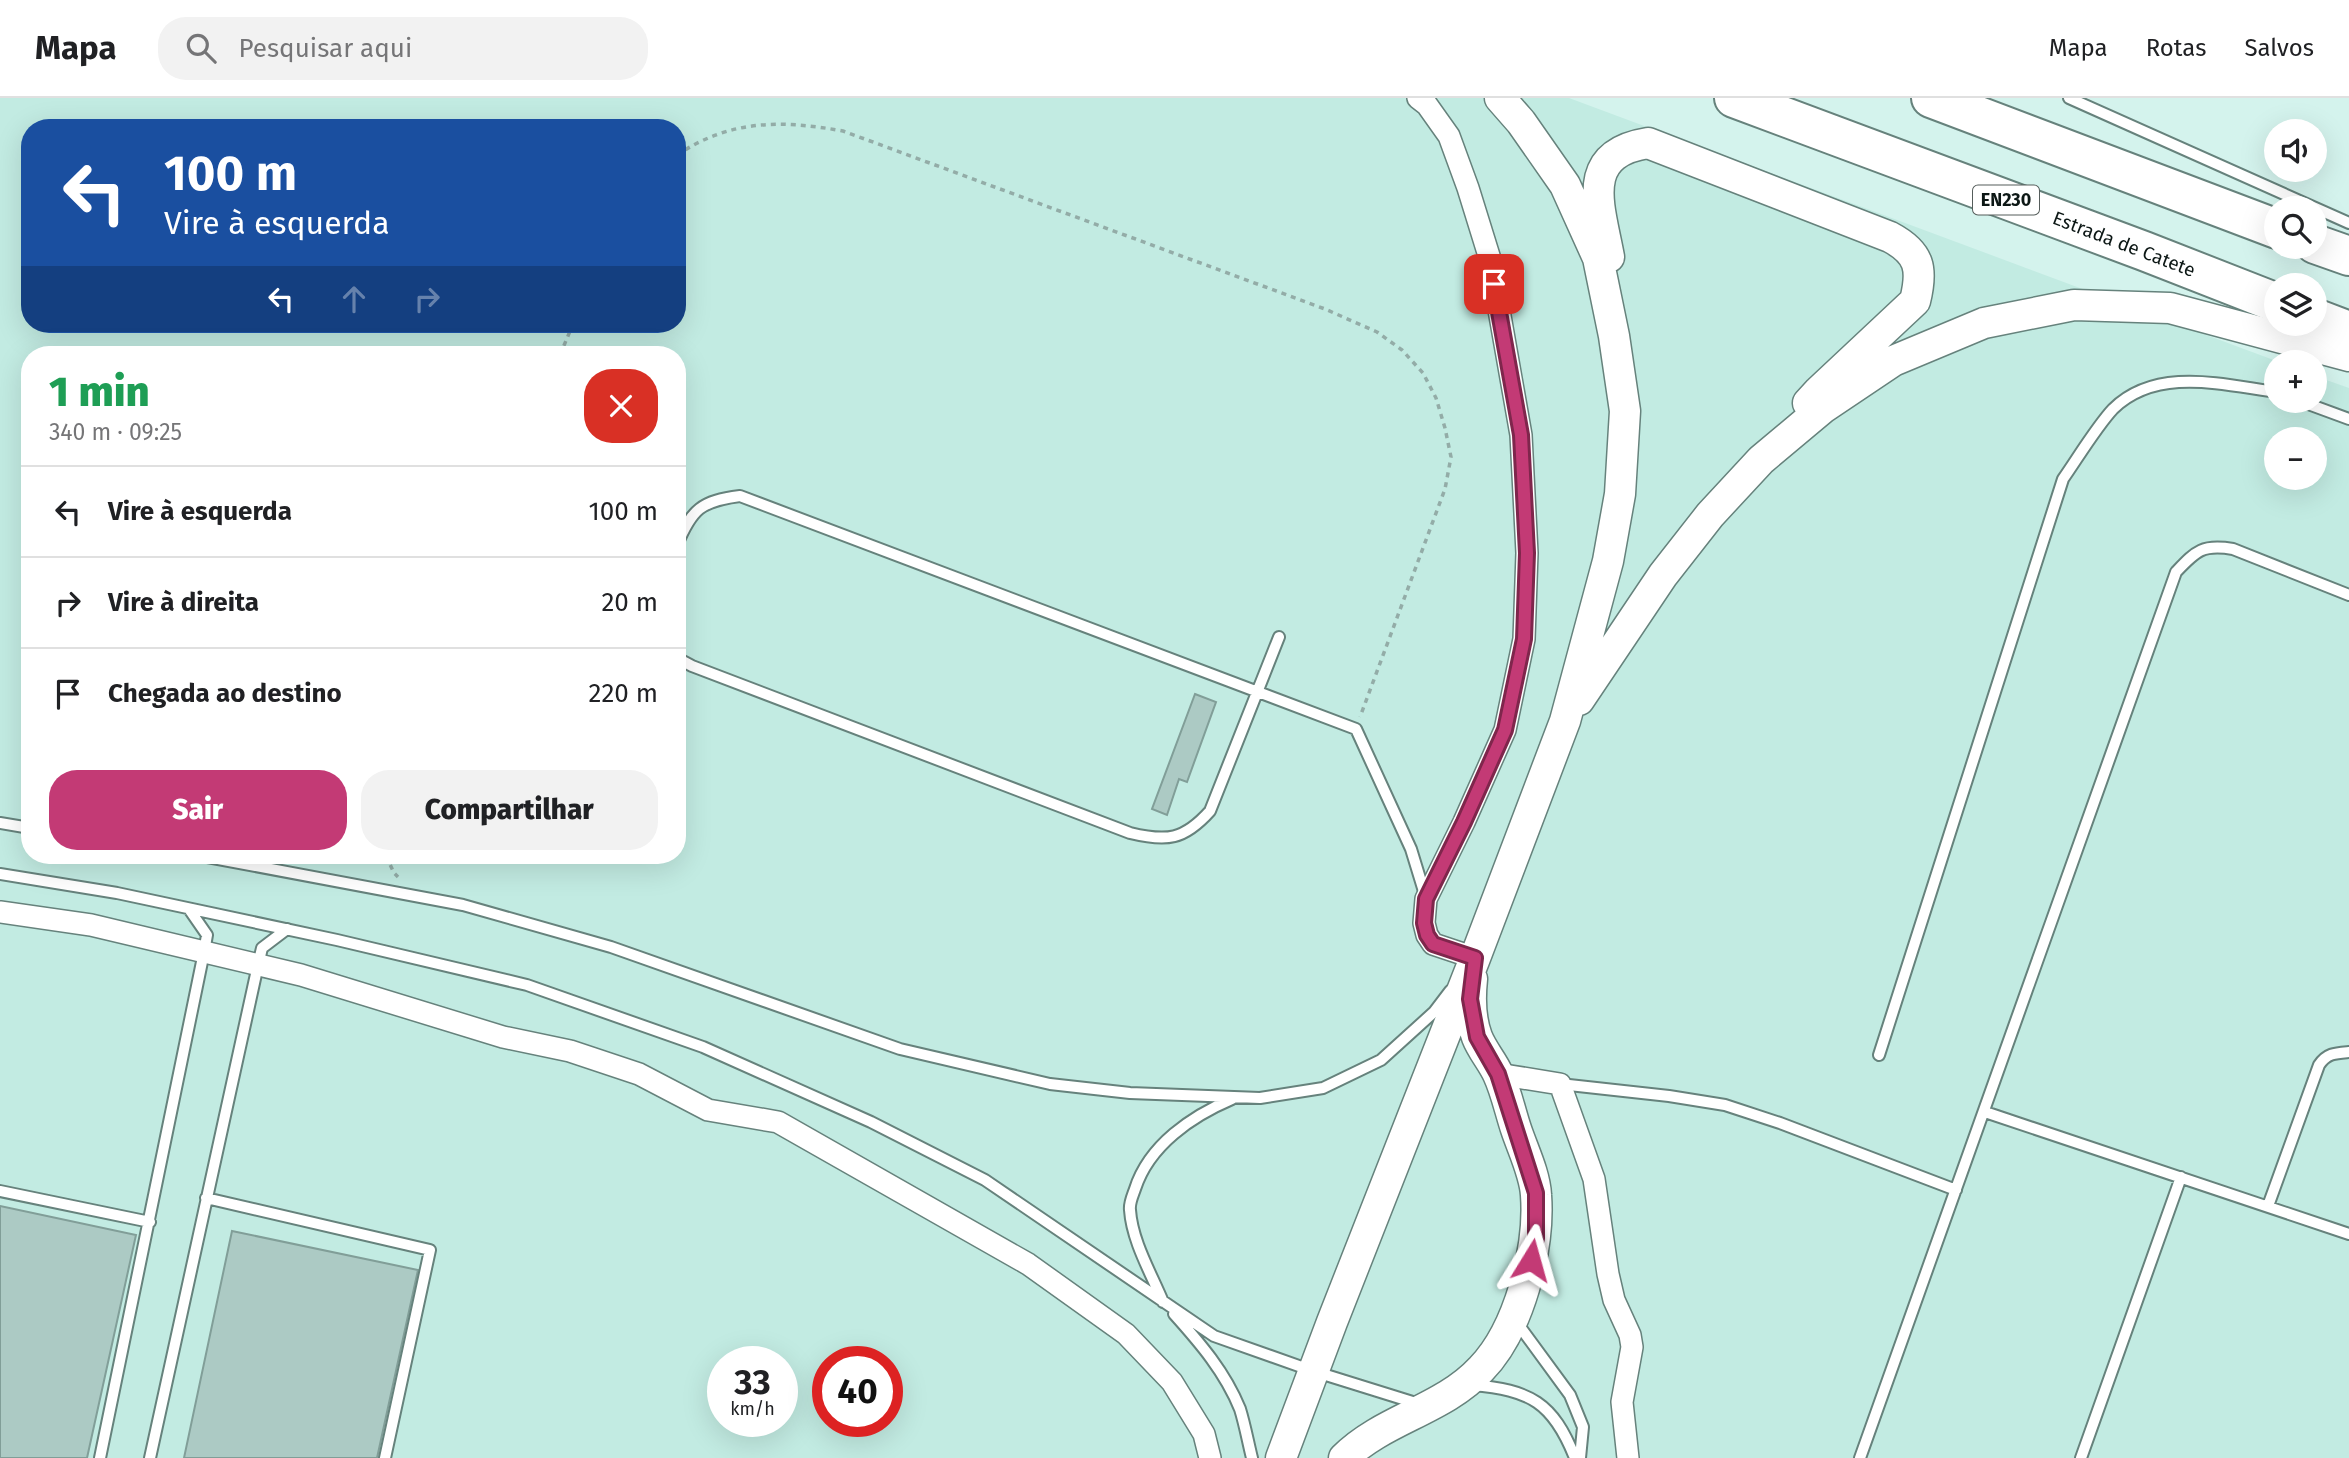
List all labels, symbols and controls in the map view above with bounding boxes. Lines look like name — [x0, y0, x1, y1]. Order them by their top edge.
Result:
search box — [158, 17, 648, 80]
text: Mapa — [35, 28, 116, 68]
icon: search — [182, 29, 220, 67]
text: Pesquisar aqui — [238, 33, 412, 64]
text: Mapa — [2049, 34, 2108, 62]
text: Rotas — [2146, 34, 2206, 62]
text: Salvos — [2244, 34, 2314, 62]
map controls — [2264, 119, 2327, 490]
button: sound — [2264, 119, 2327, 182]
text: 100 m — [164, 144, 297, 203]
icon: left — [49, 147, 140, 238]
road number: EN230 — [1973, 186, 2039, 214]
button: search — [2264, 196, 2327, 259]
text: Vire à esquerda — [164, 204, 390, 242]
street label: Estrada de Catete — [2049, 206, 2199, 282]
pin — [1464, 254, 1524, 314]
icon: arrive — [1475, 265, 1513, 303]
button: layers — [2264, 273, 2327, 336]
icon: left — [262, 280, 300, 318]
icon: ahead — [335, 280, 373, 318]
icon: right — [408, 280, 446, 318]
button: + — [2264, 350, 2327, 413]
text: 1 min — [49, 367, 150, 417]
button: close — [584, 369, 658, 443]
text: 340 m · 09:25 — [49, 418, 182, 446]
button: − — [2264, 427, 2327, 490]
icon: left — [49, 493, 87, 531]
text: Vire à esquerda — [108, 496, 292, 527]
text: 100 m — [589, 496, 658, 527]
icon: right — [49, 584, 87, 622]
text: Vire à direita — [108, 587, 259, 618]
text: 20 m — [601, 587, 658, 618]
icon: arrive — [49, 675, 87, 713]
text: Chegada ao destino — [108, 678, 342, 709]
text: 220 m — [589, 678, 658, 709]
button: Sair — [49, 770, 347, 850]
button: Compartilhar — [361, 770, 658, 850]
position arrow — [1494, 1223, 1568, 1297]
speed limit sign: 40 — [812, 1346, 903, 1437]
text: 33 — [734, 1361, 771, 1403]
text: km/h — [730, 1398, 775, 1420]

